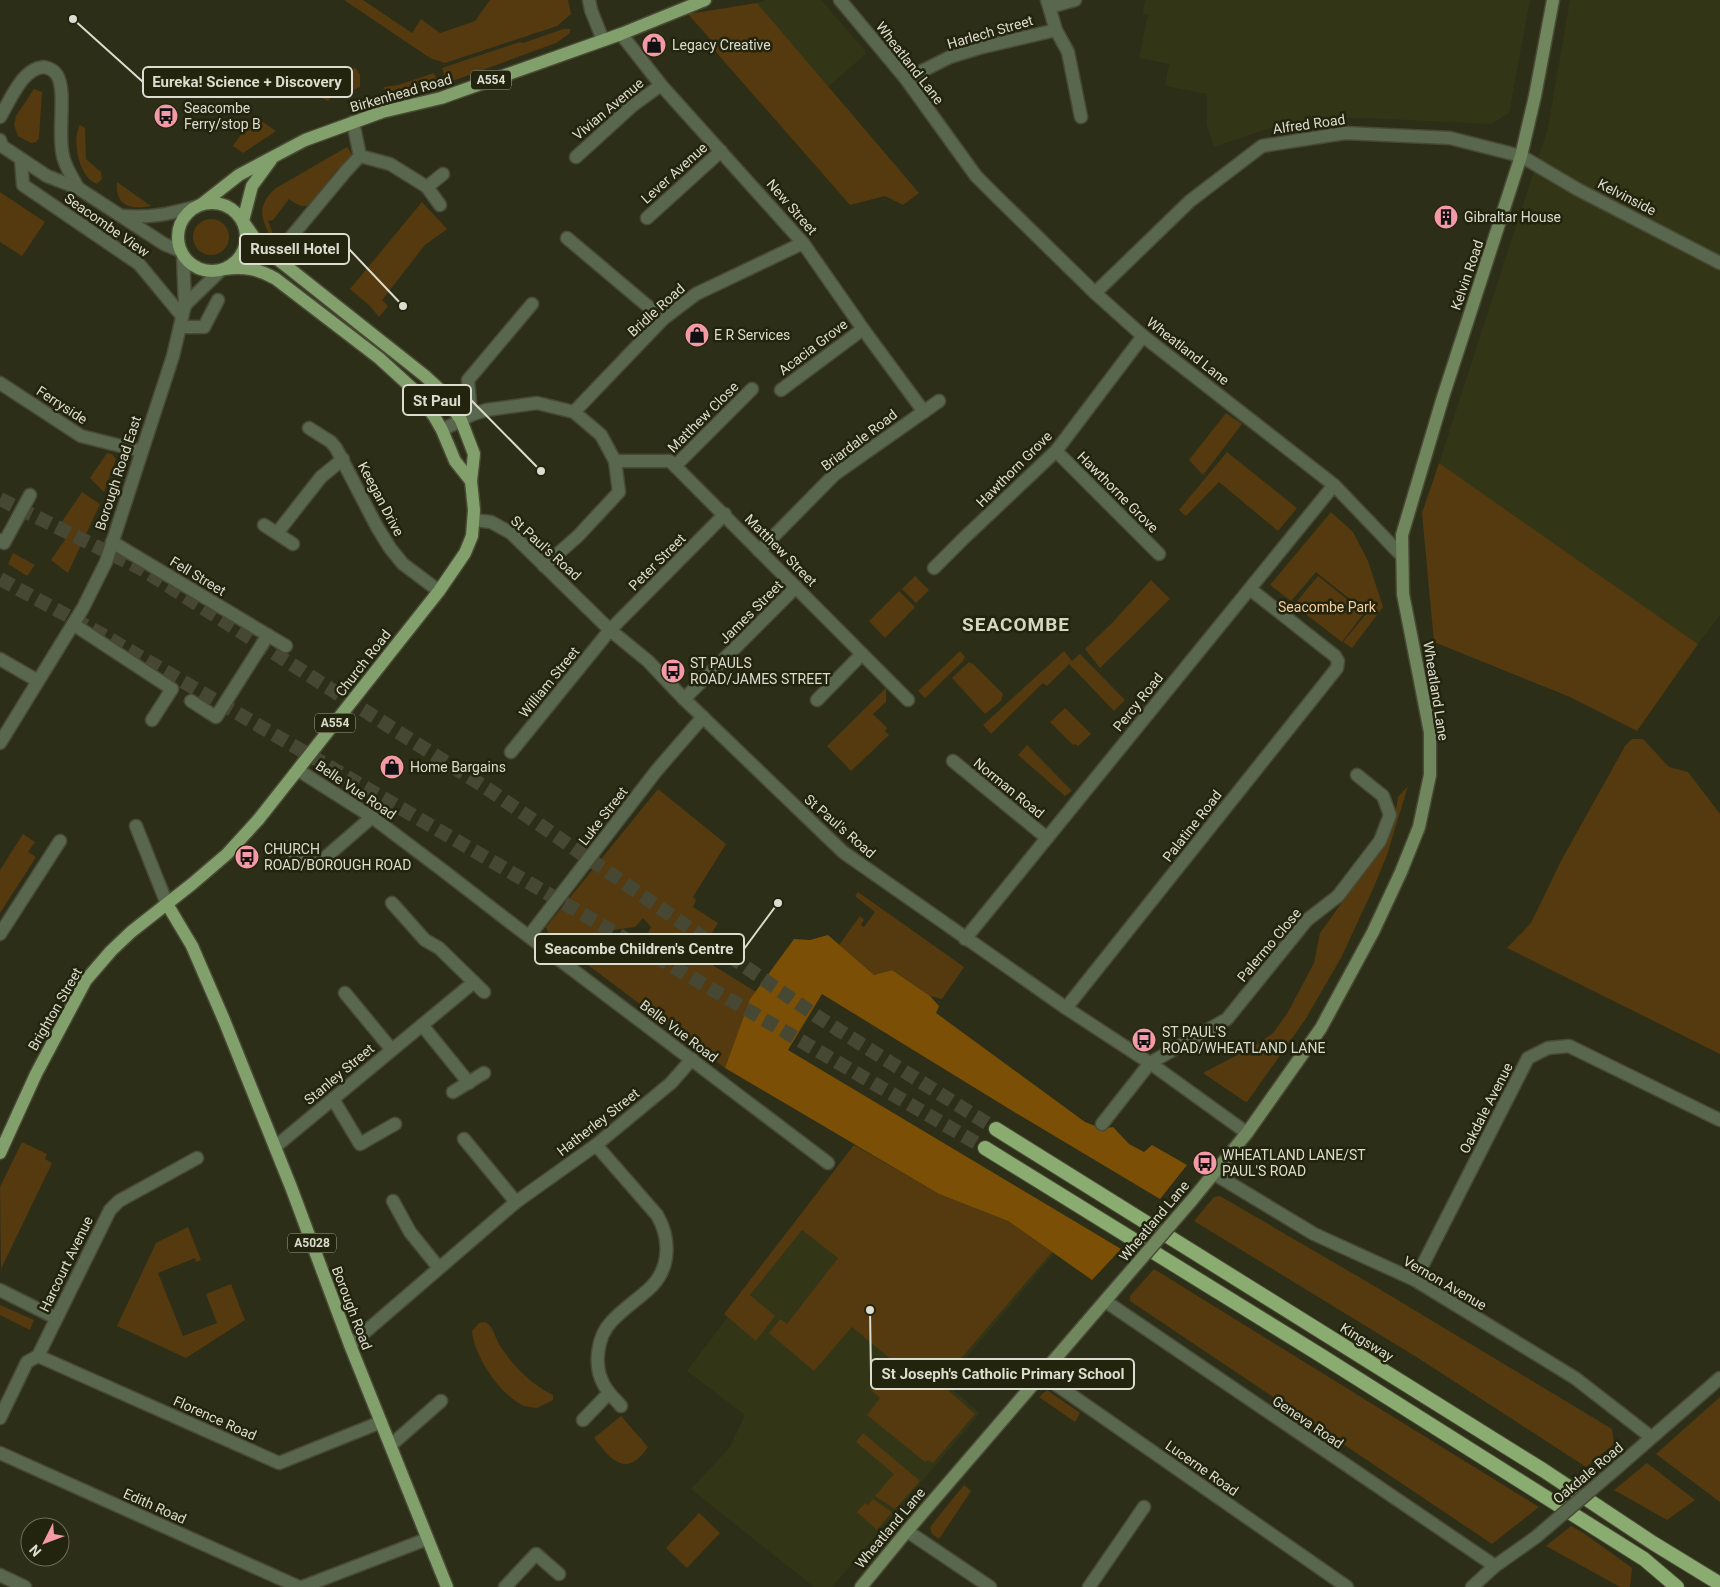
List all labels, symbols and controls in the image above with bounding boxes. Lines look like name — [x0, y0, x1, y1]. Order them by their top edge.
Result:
street label: Harlech Street — [945, 12, 1035, 52]
street label: Wheatland Lane — [873, 19, 947, 107]
shop icon: Legacy Creative — [641, 32, 667, 58]
place label: Legacy Creative — [672, 37, 771, 53]
callout: Eureka! Science + Discovery — [143, 67, 352, 97]
road number: A554 — [471, 70, 511, 90]
street label: Birkenhead Road — [348, 71, 454, 115]
text: Eureka! Science + Discovery — [152, 73, 342, 91]
street label: Vivian Avenue — [569, 75, 647, 143]
place label: Seacombe Ferry/stop B — [184, 100, 261, 132]
bus stop icon: Seacombe Ferry/stop B — [153, 103, 179, 129]
street label: Alfred Road — [1272, 111, 1346, 137]
street label: Lever Avenue — [638, 139, 710, 207]
street label: New Street — [764, 176, 821, 238]
street label: Kelvinside — [1595, 176, 1659, 218]
street label: Seacombe View — [61, 190, 153, 260]
building icon: Gibraltar House — [1433, 204, 1459, 230]
place label: Gibraltar House — [1464, 209, 1561, 225]
callout: Russell Hotel — [240, 234, 349, 264]
street label: Kelvin Road — [1448, 238, 1486, 312]
text: Russell Hotel — [250, 240, 340, 258]
street label: Bridle Road — [624, 280, 688, 340]
street label: Wheatland Lane — [1144, 314, 1232, 388]
street label: Acacia Grove — [775, 316, 851, 378]
shop icon: E R Services — [684, 322, 710, 348]
place label: E R Services — [714, 327, 790, 343]
street label: Matthew Close — [664, 378, 742, 456]
street label: Ferryside — [34, 383, 90, 427]
callout: St Paul — [403, 385, 471, 415]
text: St Paul — [413, 392, 461, 410]
street label: Briardale Road — [818, 406, 900, 474]
street label: Borough Road East — [92, 414, 144, 532]
street label: Hawthorn Grove — [973, 428, 1055, 510]
street label: Hawthorne Grove — [1074, 448, 1162, 536]
street label: Keegan Drive — [355, 459, 407, 539]
street label: Matthew Street — [742, 511, 821, 590]
street label: St Paul's Road — [508, 512, 584, 584]
street label: Peter Street — [625, 530, 689, 594]
street label: Fell Street — [167, 553, 229, 599]
street label: James Street — [716, 577, 786, 647]
park label: Seacombe Park — [1278, 599, 1377, 615]
district label: SEACOMBE — [962, 613, 1070, 636]
street label: Church Road — [332, 627, 394, 699]
street label: Wheatland Lane — [1420, 640, 1452, 742]
street label: William Street — [516, 643, 583, 721]
place label: ST PAULS ROAD/JAMES STREET — [690, 655, 831, 687]
bus stop icon: ST PAULS ROAD/JAMES STREET — [660, 658, 686, 684]
street label: Percy Road — [1110, 670, 1166, 734]
road number: A554 — [315, 714, 355, 732]
shop icon: Home Bargains — [379, 754, 405, 780]
street label: Norman Road — [971, 755, 1047, 821]
street label: Belle Vue Road — [313, 757, 399, 823]
place label: Home Bargains — [410, 759, 506, 775]
street label: Luke Street — [575, 783, 631, 848]
street label: Palatine Road — [1159, 787, 1225, 865]
street label: St Paul's Road — [801, 791, 879, 861]
place label: CHURCH ROAD/BOROUGH ROAD — [264, 841, 411, 873]
bus stop icon: CHURCH ROAD/BOROUGH ROAD — [234, 844, 260, 870]
street label: Palermo Close — [1234, 905, 1304, 985]
callout: Seacombe Children's Centre — [535, 934, 744, 964]
text: Seacombe Children's Centre — [545, 940, 733, 958]
street label: Brighton Street — [25, 964, 85, 1053]
street label: Belle Vue Road — [637, 997, 721, 1065]
place label: ST PAUL'S ROAD/WHEATLAND LANE — [1162, 1024, 1325, 1056]
bus stop icon: ST PAUL'S ROAD/WHEATLAND LANE — [1131, 1027, 1157, 1053]
street label: Stanley Street — [301, 1040, 377, 1108]
street label: Oakdale Avenue — [1456, 1060, 1516, 1156]
street label: Hatherley Street — [554, 1085, 643, 1159]
place label: WHEATLAND LANE/ST PAUL'S ROAD — [1222, 1147, 1366, 1179]
bus stop icon: WHEATLAND LANE/ST PAUL'S ROAD — [1192, 1150, 1218, 1176]
street label: Wheatland Lane — [1116, 1177, 1192, 1265]
street label: Harcourt Avenue — [36, 1214, 96, 1314]
road number: A5028 — [288, 1234, 336, 1252]
street label: Vernon Avenue — [1401, 1253, 1489, 1313]
street label: Borough Road — [329, 1264, 375, 1352]
street label: Kingsway — [1337, 1319, 1397, 1365]
callout: St Joseph's Catholic Primary School — [871, 1359, 1134, 1389]
text: St Joseph's Catholic Primary School — [882, 1365, 1124, 1383]
street label: Geneva Road — [1270, 1392, 1346, 1452]
street label: Florence Road — [171, 1393, 259, 1443]
street label: Lucerne Road — [1163, 1437, 1241, 1499]
street label: Oakdale Road — [1550, 1439, 1626, 1507]
street label: Wheatland Lane — [852, 1484, 928, 1572]
street label: Edith Road — [121, 1485, 189, 1527]
north arrow — [20, 1517, 70, 1567]
text: N — [26, 1542, 45, 1560]

